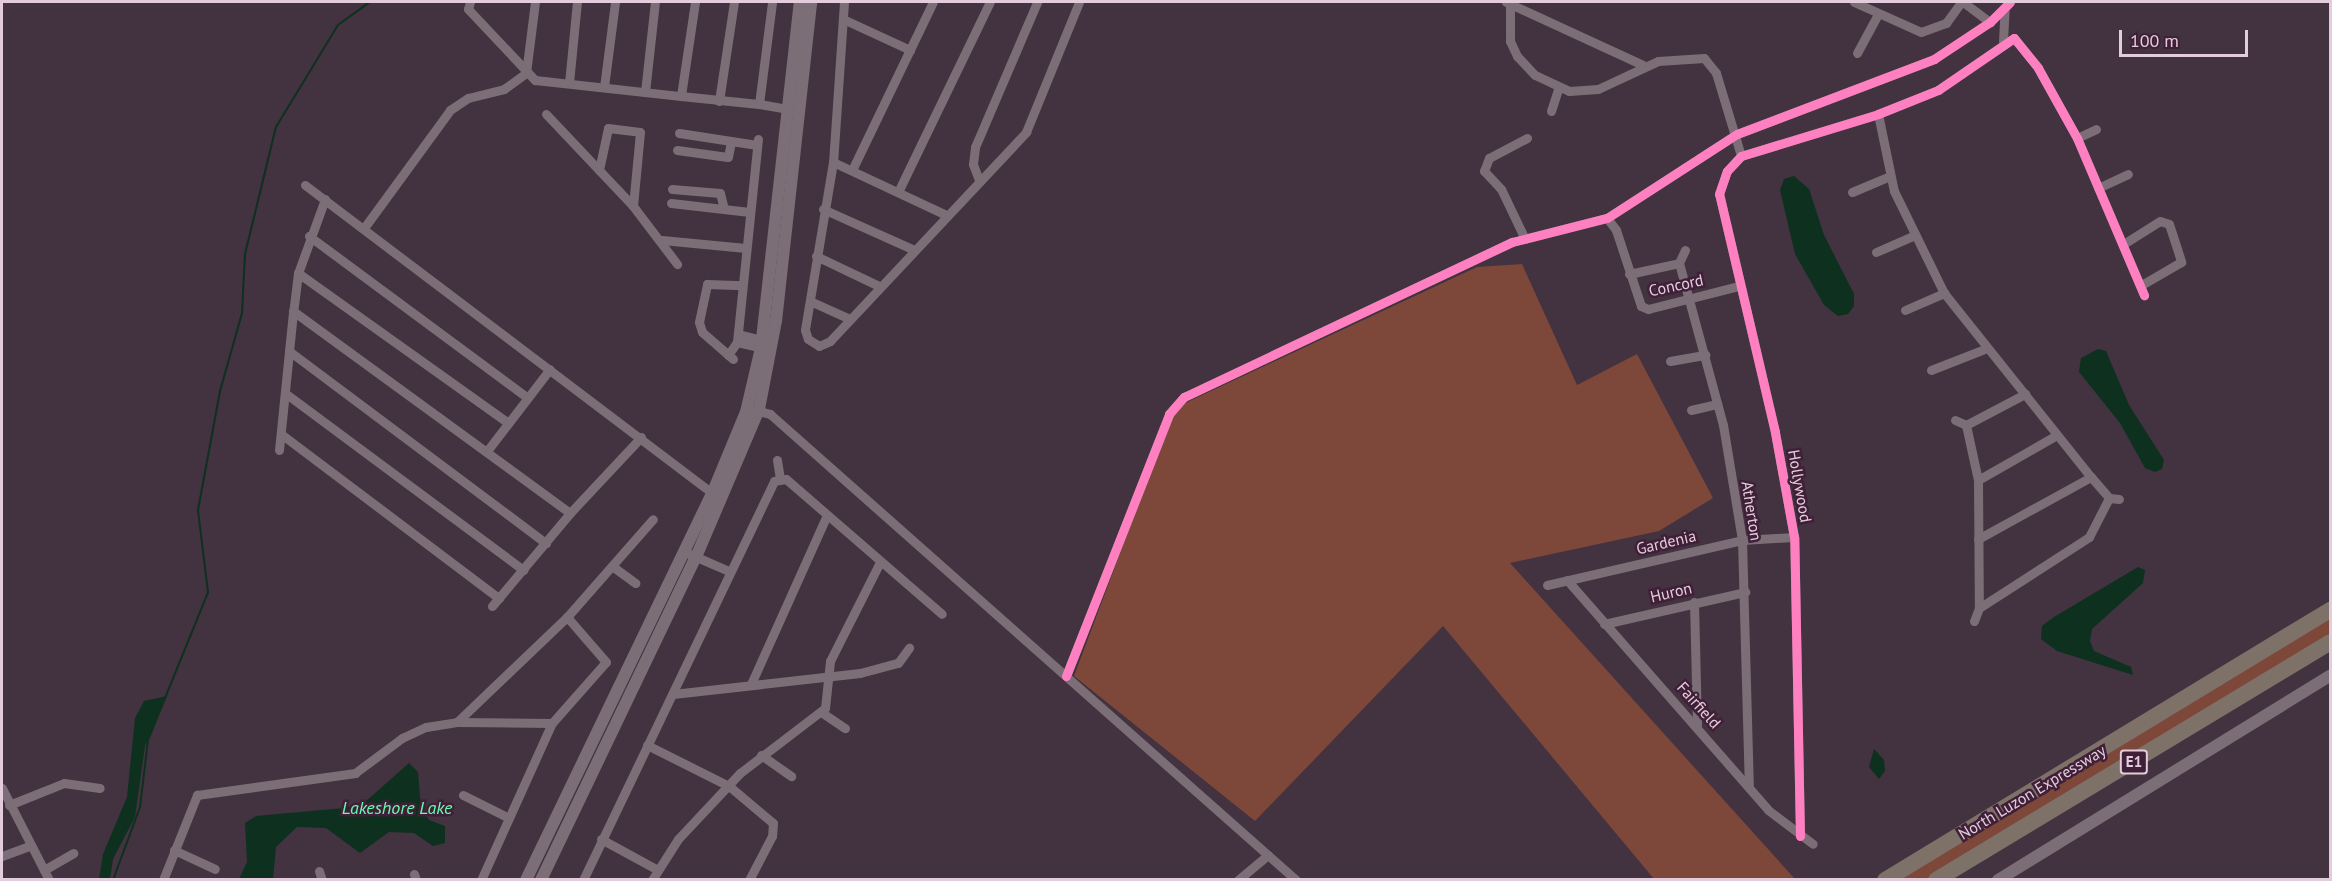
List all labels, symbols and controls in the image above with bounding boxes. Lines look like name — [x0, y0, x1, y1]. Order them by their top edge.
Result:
scale bar — [2122, 18, 2251, 56]
text: 100 m — [2130, 29, 2179, 52]
street label: Concord — [1647, 270, 1705, 300]
street label: Hollywood — [1784, 448, 1816, 524]
street label: Atherton — [1738, 480, 1766, 542]
street label: Gardenia — [1634, 526, 1698, 558]
street label: Huron — [1648, 578, 1694, 606]
street label: Fairfield — [1673, 678, 1725, 732]
street label: North Luzon Expressway — [1955, 740, 2109, 844]
road number: E1 — [2119, 750, 2149, 774]
water label: Lakeshore Lake — [342, 797, 452, 819]

